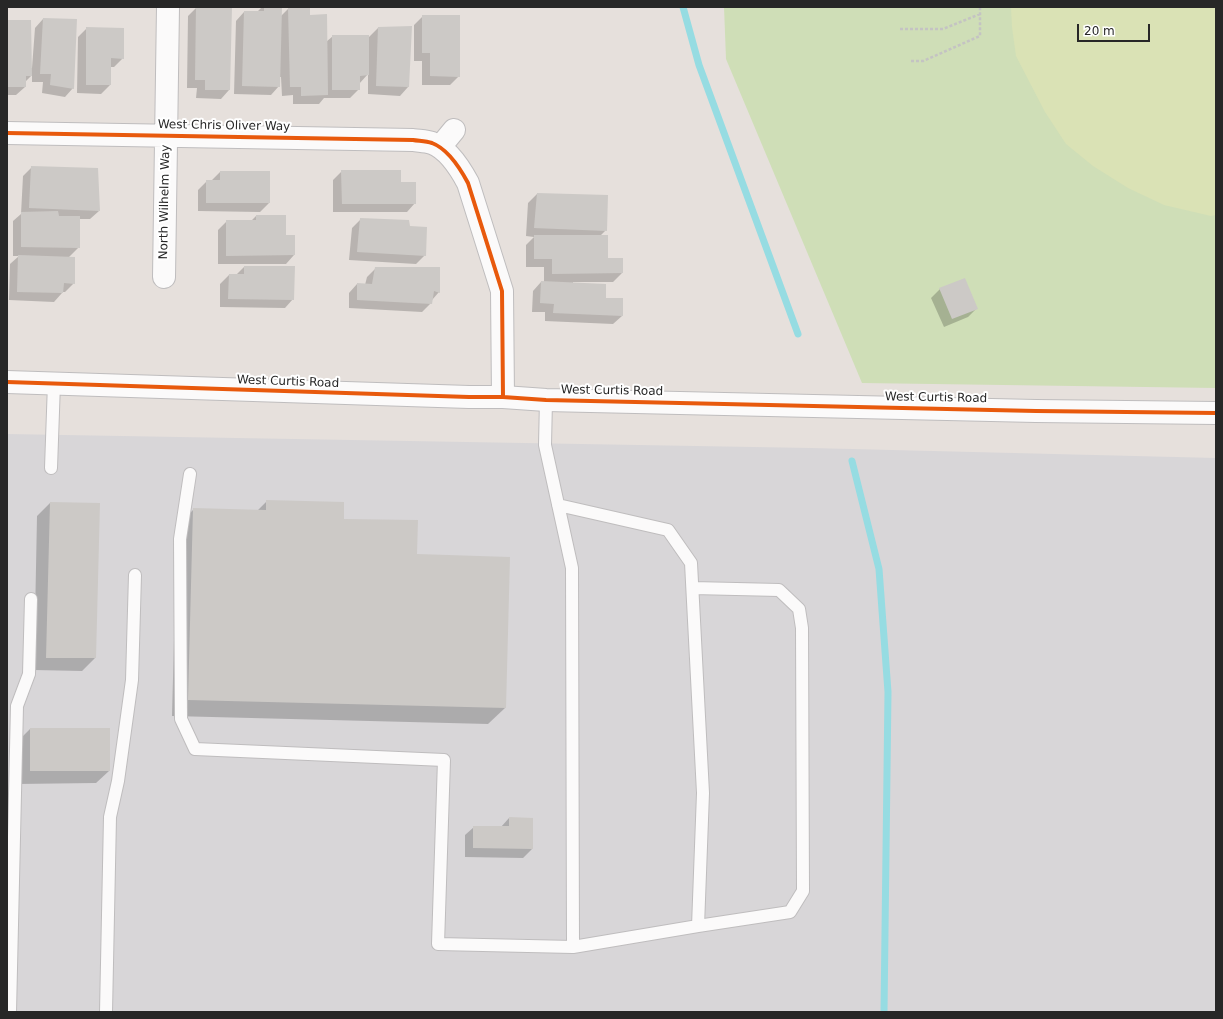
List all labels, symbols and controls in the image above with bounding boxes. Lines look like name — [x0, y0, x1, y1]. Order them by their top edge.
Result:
scale bar — [1079, 16, 1152, 42]
text: 20 m — [1084, 24, 1115, 38]
street label: West Chris Oliver Way — [158, 118, 290, 134]
street label: North Wilhelm Way — [157, 144, 173, 260]
street label: West Curtis Road — [237, 373, 339, 391]
street label: West Curtis Road — [561, 383, 663, 399]
street label: West Curtis Road — [885, 390, 987, 406]

